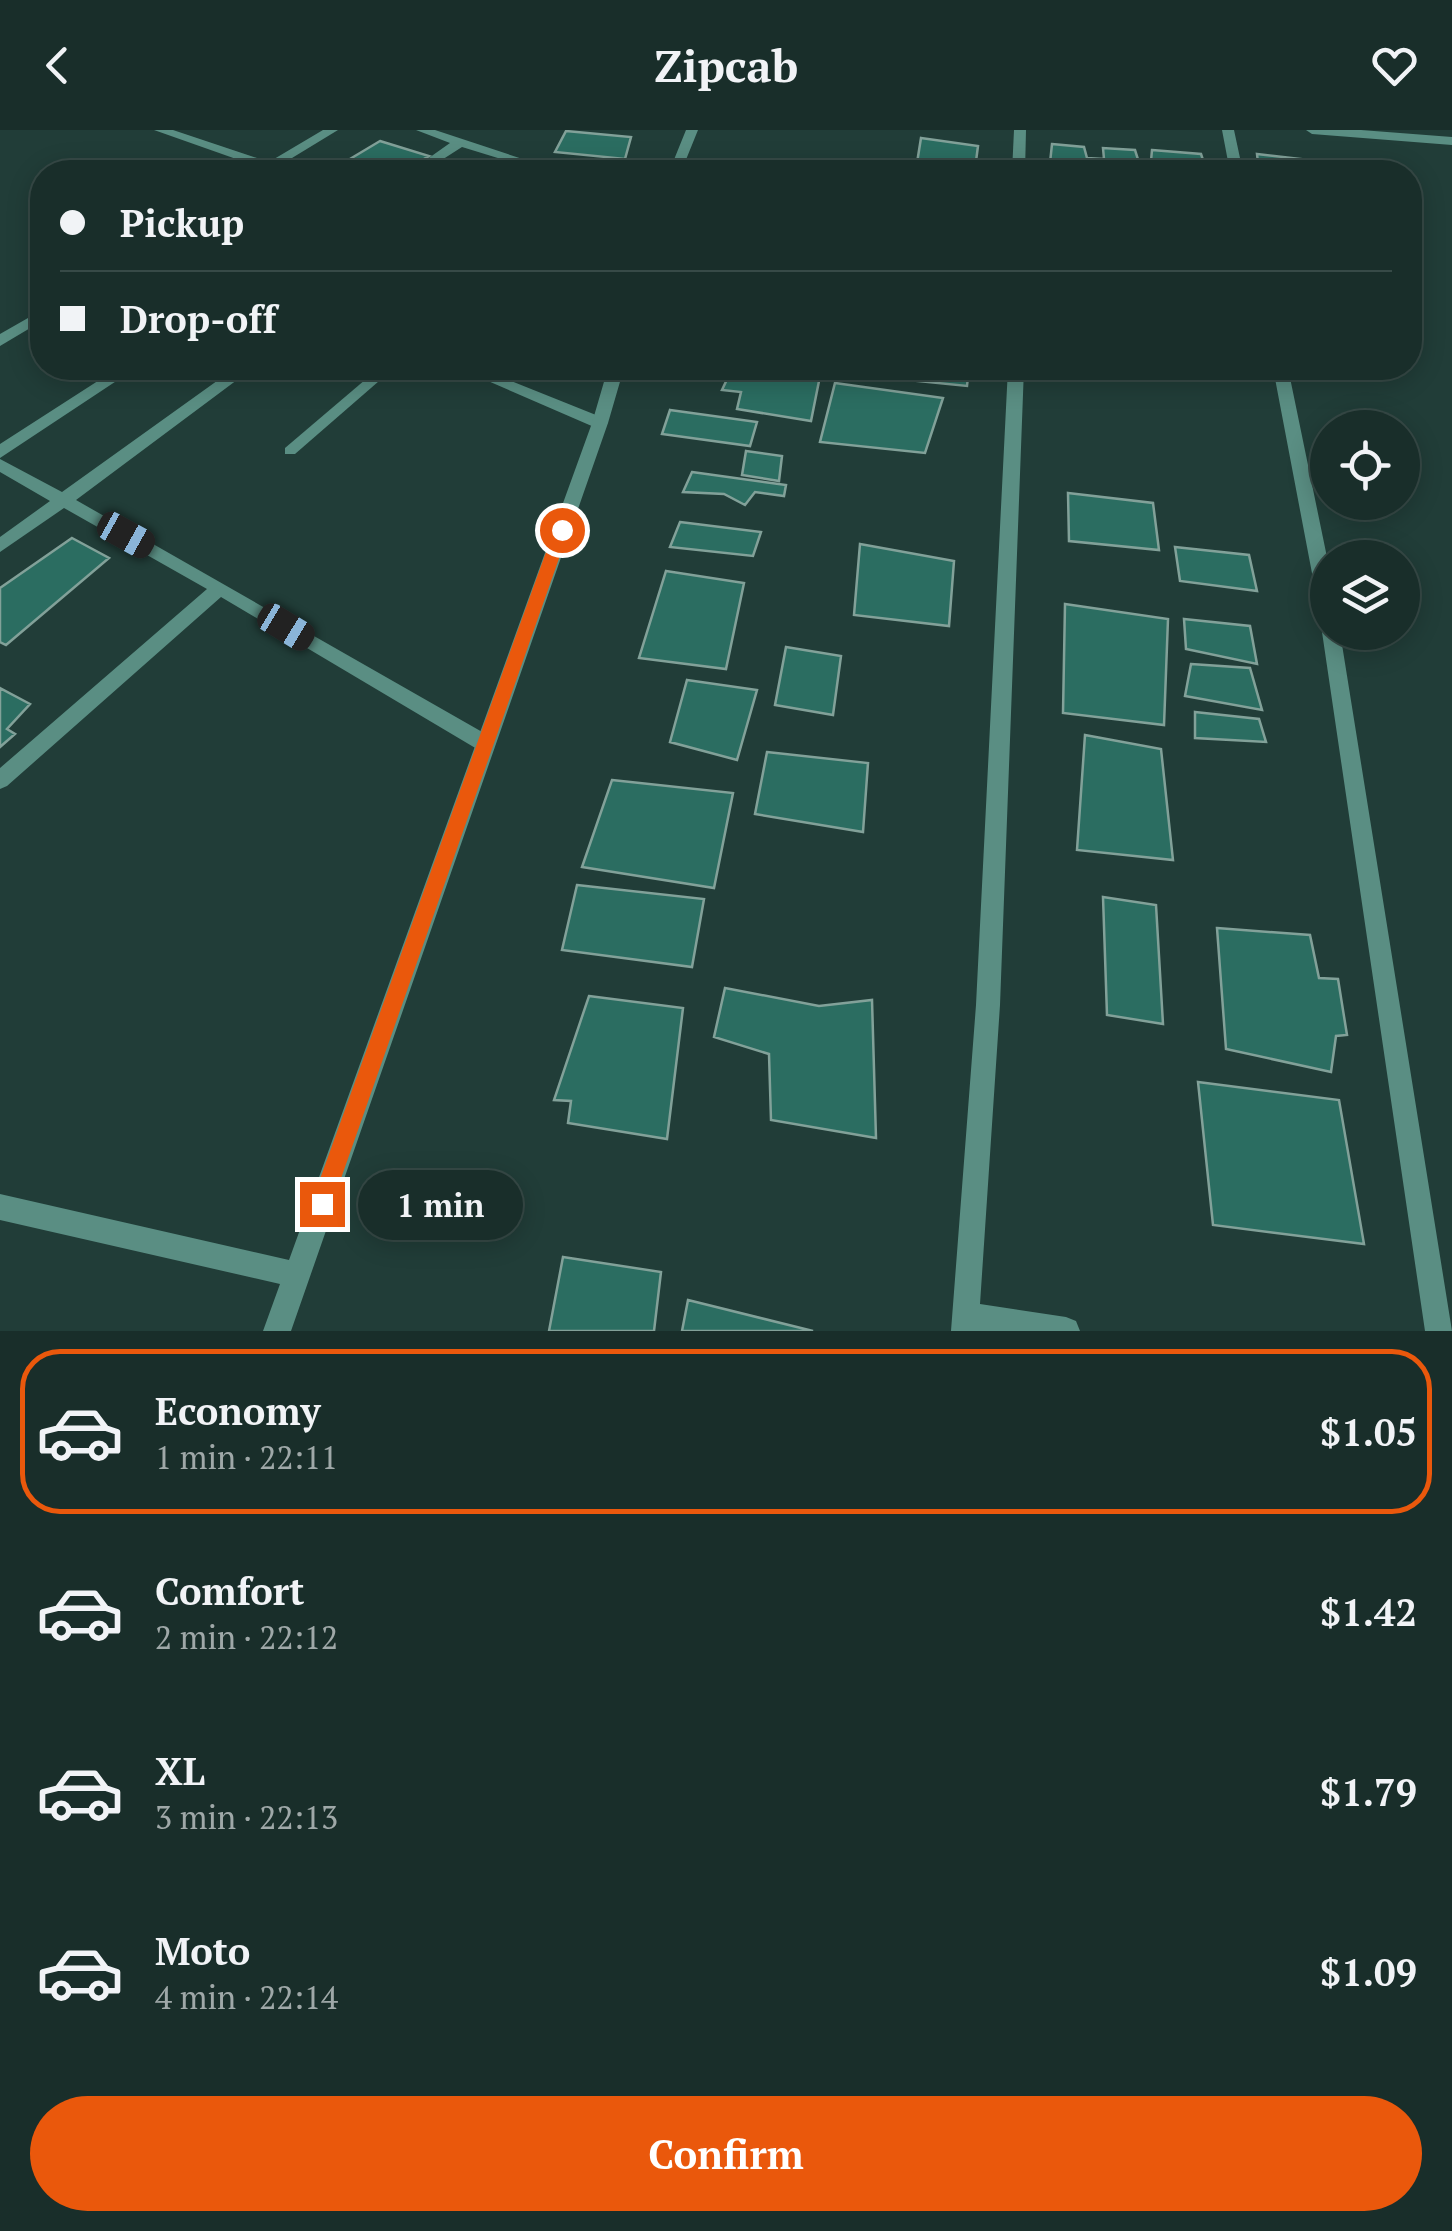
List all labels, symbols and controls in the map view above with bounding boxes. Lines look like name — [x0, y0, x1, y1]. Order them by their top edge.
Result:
text: Zipcab — [654, 35, 798, 95]
icon: back — [30, 38, 85, 93]
icon: heart — [1367, 38, 1422, 93]
text: Pickup — [120, 198, 244, 248]
text: Drop-off — [120, 294, 277, 344]
map controls — [1310, 410, 1420, 650]
button: locate — [1310, 410, 1420, 520]
car — [92, 507, 160, 563]
route start — [540, 508, 585, 553]
button: layers — [1310, 540, 1420, 650]
car — [253, 599, 319, 655]
callout: 1 min — [357, 1169, 522, 1239]
route end — [300, 1182, 345, 1227]
text: 1 min — [397, 1184, 484, 1226]
text: Economy — [155, 1386, 321, 1436]
icon: car — [35, 1387, 125, 1477]
text: $1.05 — [1320, 1407, 1417, 1457]
text: 1 min · 22:11 — [155, 1436, 338, 1478]
text: Comfort — [155, 1566, 304, 1616]
icon: car — [35, 1567, 125, 1657]
text: $1.42 — [1320, 1587, 1417, 1637]
text: 2 min · 22:12 — [155, 1616, 338, 1658]
text: XL — [155, 1746, 205, 1796]
icon: car — [35, 1747, 125, 1837]
text: $1.79 — [1320, 1767, 1417, 1817]
text: 3 min · 22:13 — [155, 1796, 338, 1838]
text: Moto — [155, 1926, 250, 1976]
icon: car — [35, 1927, 125, 2017]
text: $1.09 — [1320, 1947, 1417, 1997]
text: 4 min · 22:14 — [155, 1976, 338, 2018]
button: Confirm — [30, 2096, 1422, 2211]

